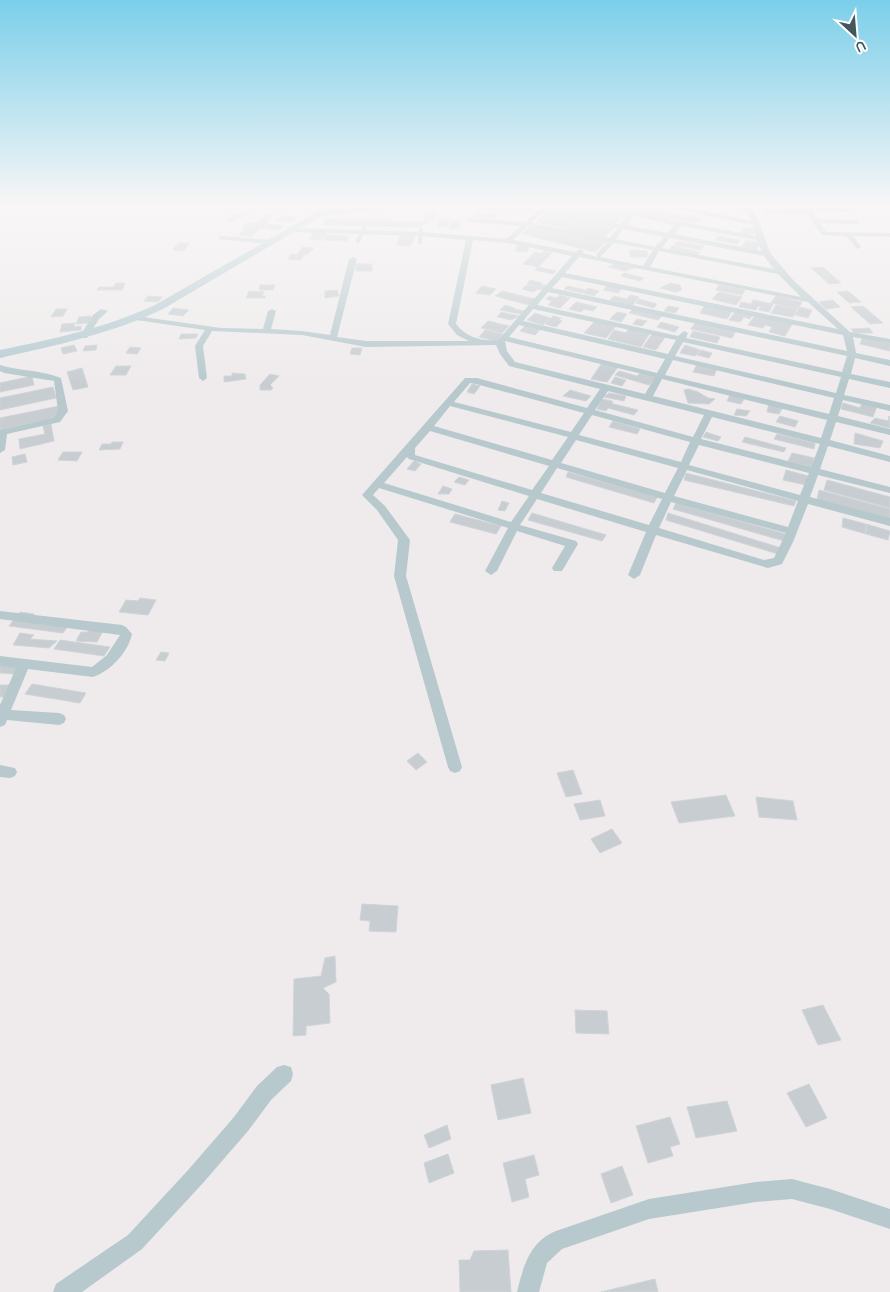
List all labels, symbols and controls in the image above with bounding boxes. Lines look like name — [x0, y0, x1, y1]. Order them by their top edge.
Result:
north arrow — [830, 10, 880, 60]
text: U — [852, 36, 869, 57]

